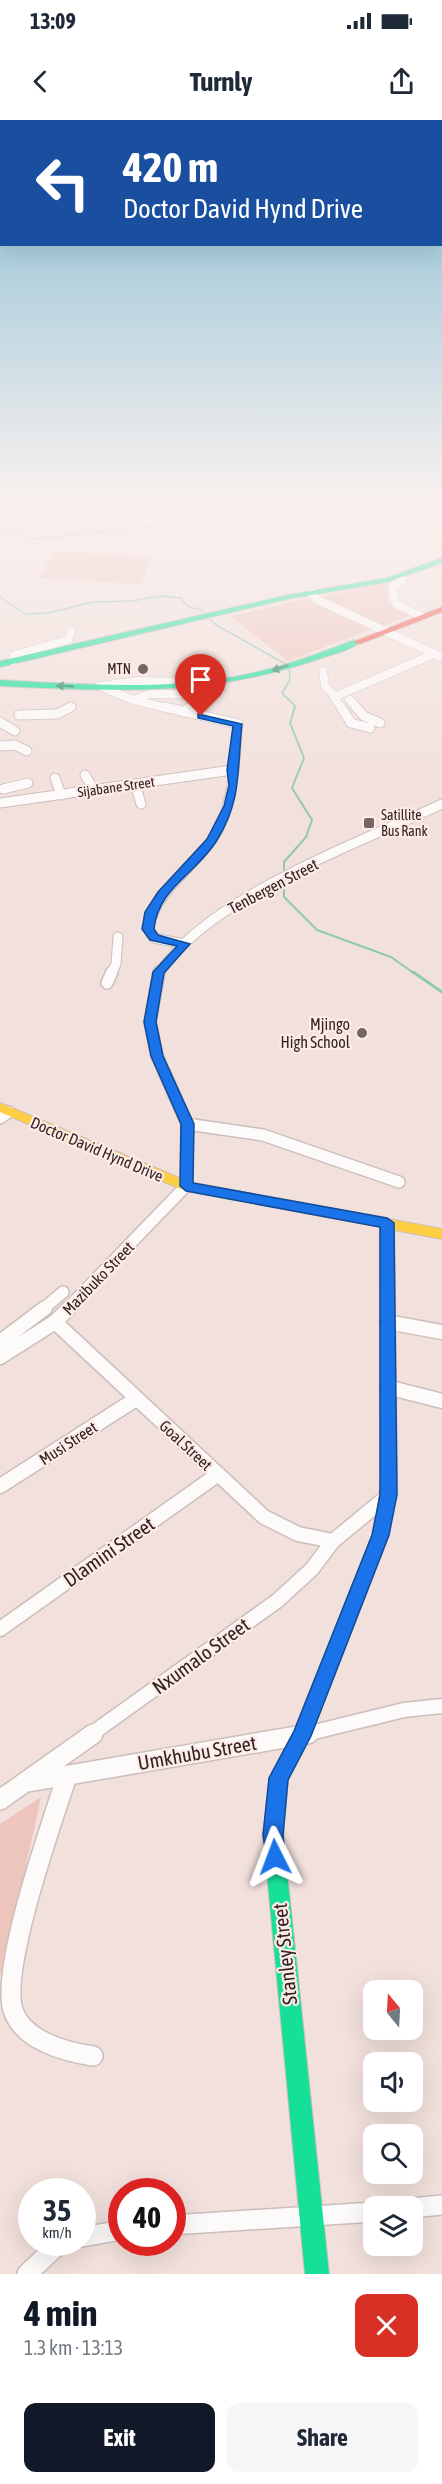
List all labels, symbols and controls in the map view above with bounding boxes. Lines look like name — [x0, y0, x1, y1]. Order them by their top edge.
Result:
text: 13:09 — [30, 8, 76, 34]
icon: back — [24, 65, 57, 98]
icon: share — [385, 65, 418, 98]
text: Turnly — [190, 66, 252, 97]
text: 420 m — [123, 143, 218, 191]
icon: left — [24, 144, 102, 222]
text: Doctor David Hynd Drive — [123, 193, 363, 224]
pin — [175, 654, 226, 716]
place label: MTN — [107, 661, 131, 677]
marker: MTN — [136, 662, 150, 676]
icon: arrive — [184, 663, 217, 696]
one-way arrow — [271, 664, 289, 673]
one-way arrow — [55, 681, 74, 691]
street label: Sijabane Street — [76, 774, 156, 800]
place label: Satillite Bus Rank — [381, 807, 428, 839]
marker: Satillite Bus Rank — [362, 816, 376, 830]
street label: Tenbergen Street — [225, 855, 322, 918]
place label: Mjingo High School — [281, 1015, 351, 1052]
marker: Mjingo High School — [355, 1026, 369, 1040]
street label: Doctor David Hynd Drive — [28, 1113, 166, 1186]
street label: Mazibuko Street — [59, 1237, 138, 1318]
street label: Goal Street — [156, 1416, 216, 1474]
street label: Musi Street — [36, 1418, 101, 1468]
street label: Dlamini Street — [59, 1512, 159, 1591]
street label: Nxumalo Street — [148, 1613, 254, 1699]
street label: Umkhubu Street — [136, 1731, 258, 1774]
position arrow — [243, 1825, 307, 1889]
street label: Stanley Street — [268, 1902, 301, 2006]
north arrow — [363, 1980, 423, 2040]
map controls — [363, 1980, 423, 2256]
button: sound — [363, 2052, 423, 2112]
button: search — [363, 2124, 423, 2184]
speed limit sign: 40 — [108, 2178, 186, 2256]
text: 35 — [43, 2193, 71, 2227]
button: layers — [363, 2196, 423, 2256]
text: km/h — [42, 2224, 72, 2241]
text: 4 min — [24, 2292, 98, 2334]
button: close — [355, 2294, 418, 2357]
text: 1.3 km · 13:13 — [24, 2336, 123, 2359]
button: Exit — [24, 2403, 215, 2472]
button: Share — [227, 2403, 418, 2472]

